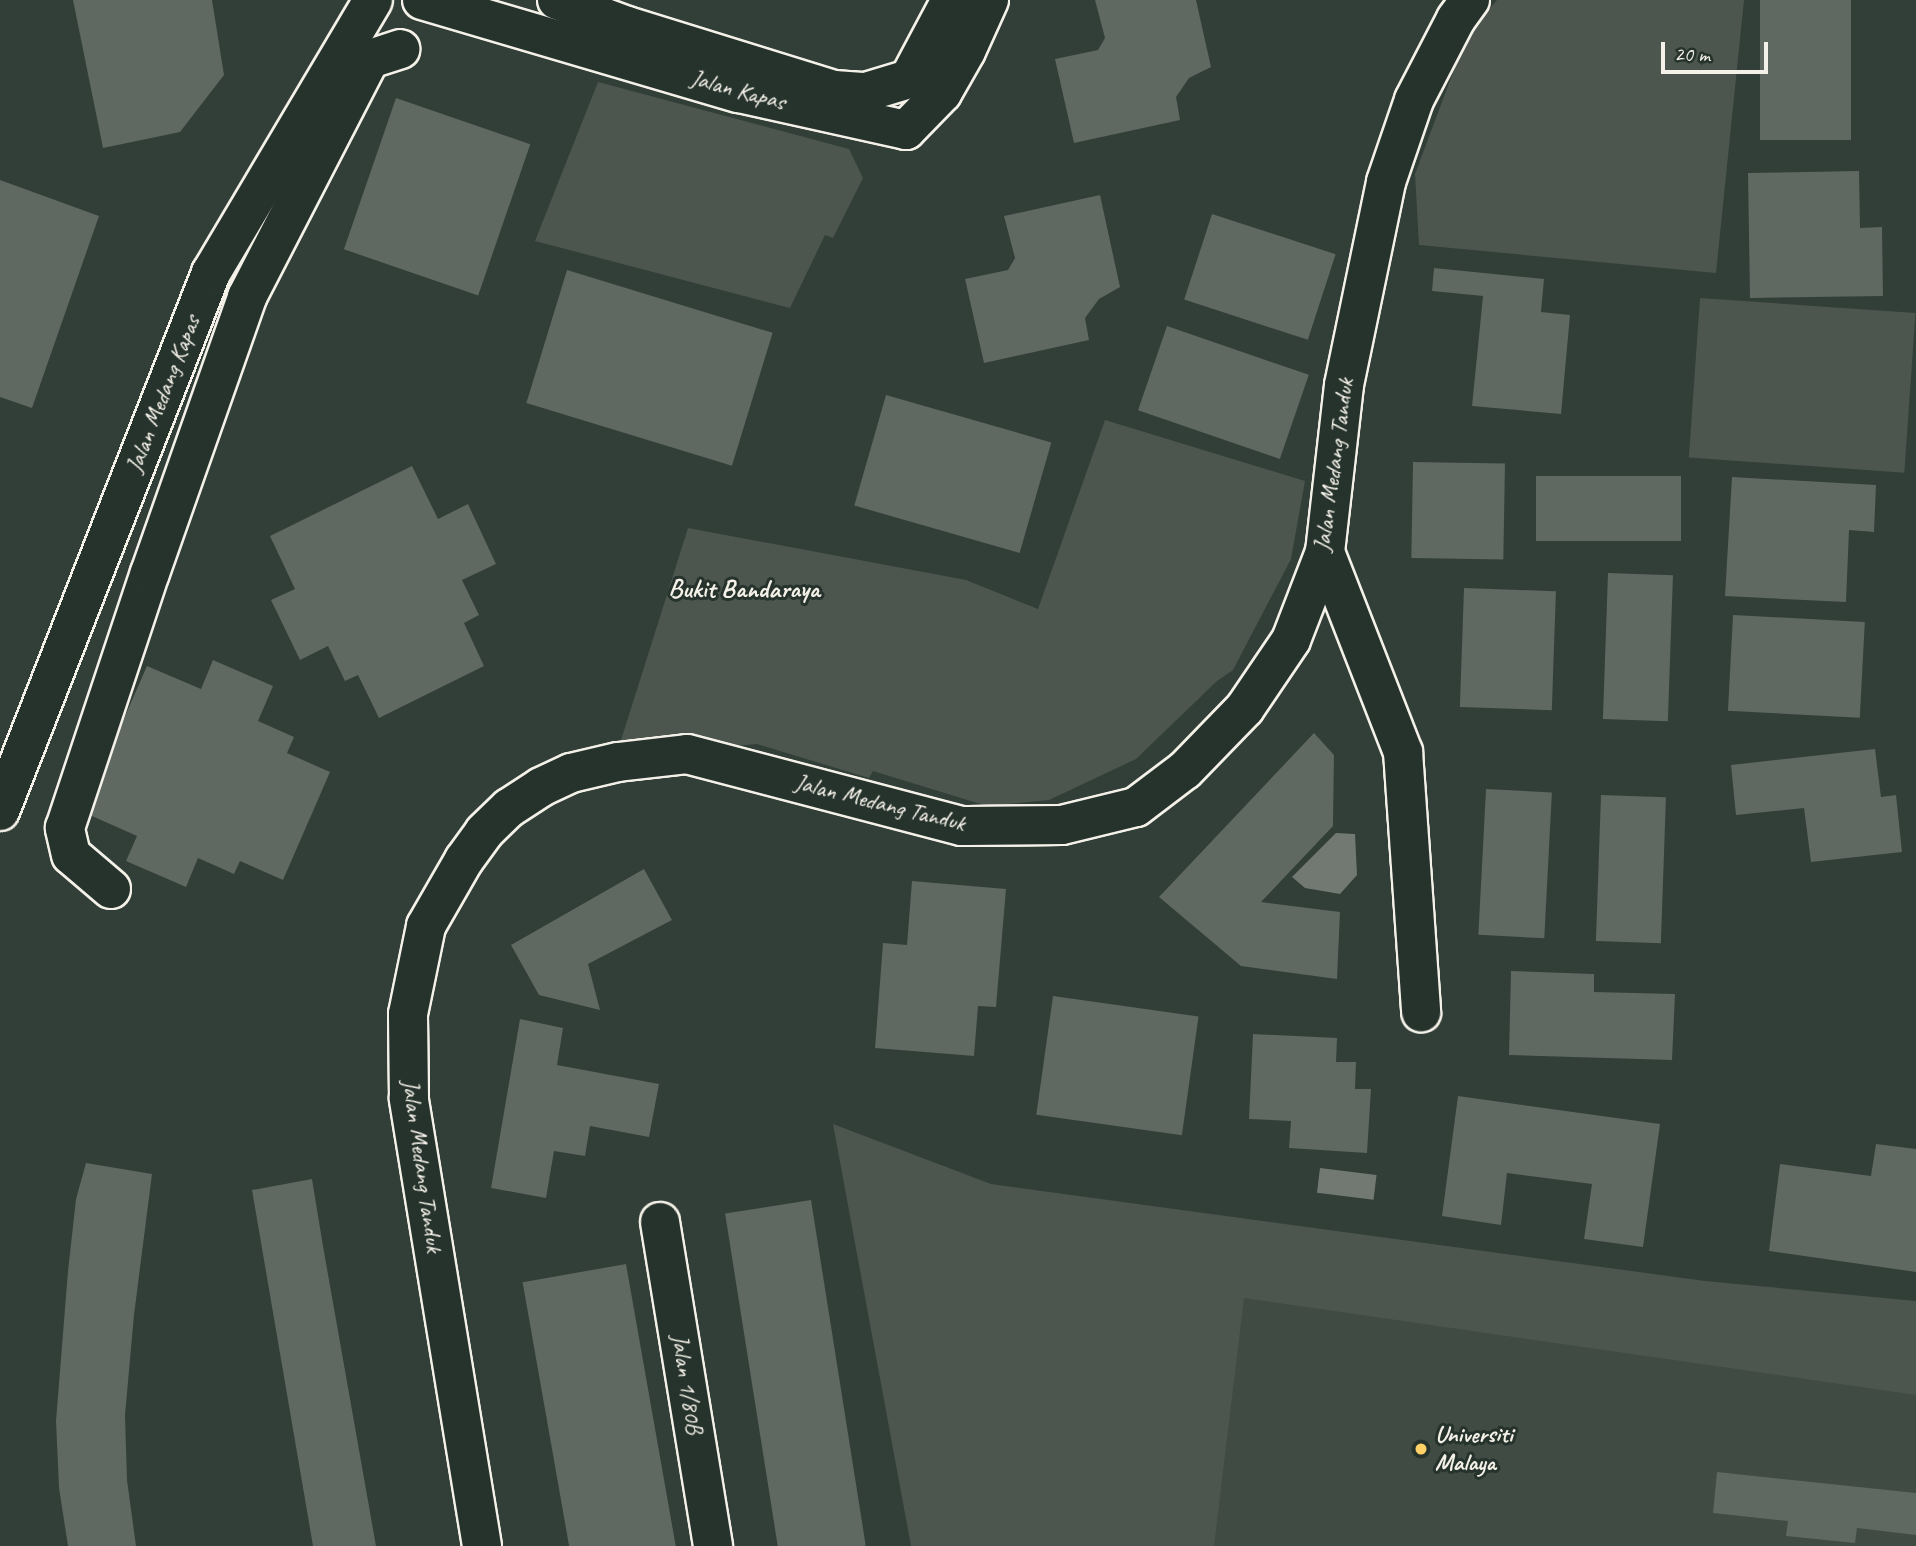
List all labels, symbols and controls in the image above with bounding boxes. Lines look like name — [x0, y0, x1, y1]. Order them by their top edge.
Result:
scale bar — [1664, 28, 1771, 72]
text: 20 m — [1674, 41, 1710, 67]
street label: Jalan Kapas — [688, 64, 788, 116]
street label: Jalan Medang Kapas — [120, 312, 206, 476]
street label: Jalan Medang Tanduk — [1308, 377, 1360, 553]
district label: Bukit Bandaraya — [668, 573, 820, 605]
street label: Jalan Medang Tanduk — [792, 768, 968, 838]
street label: Jalan Medang Tanduk — [396, 1078, 448, 1254]
street label: Jalan 1/80B — [665, 1332, 709, 1436]
place label: Universiti Malaya — [1435, 1421, 1513, 1477]
marker: Universiti Malaya — [1413, 1441, 1429, 1457]

